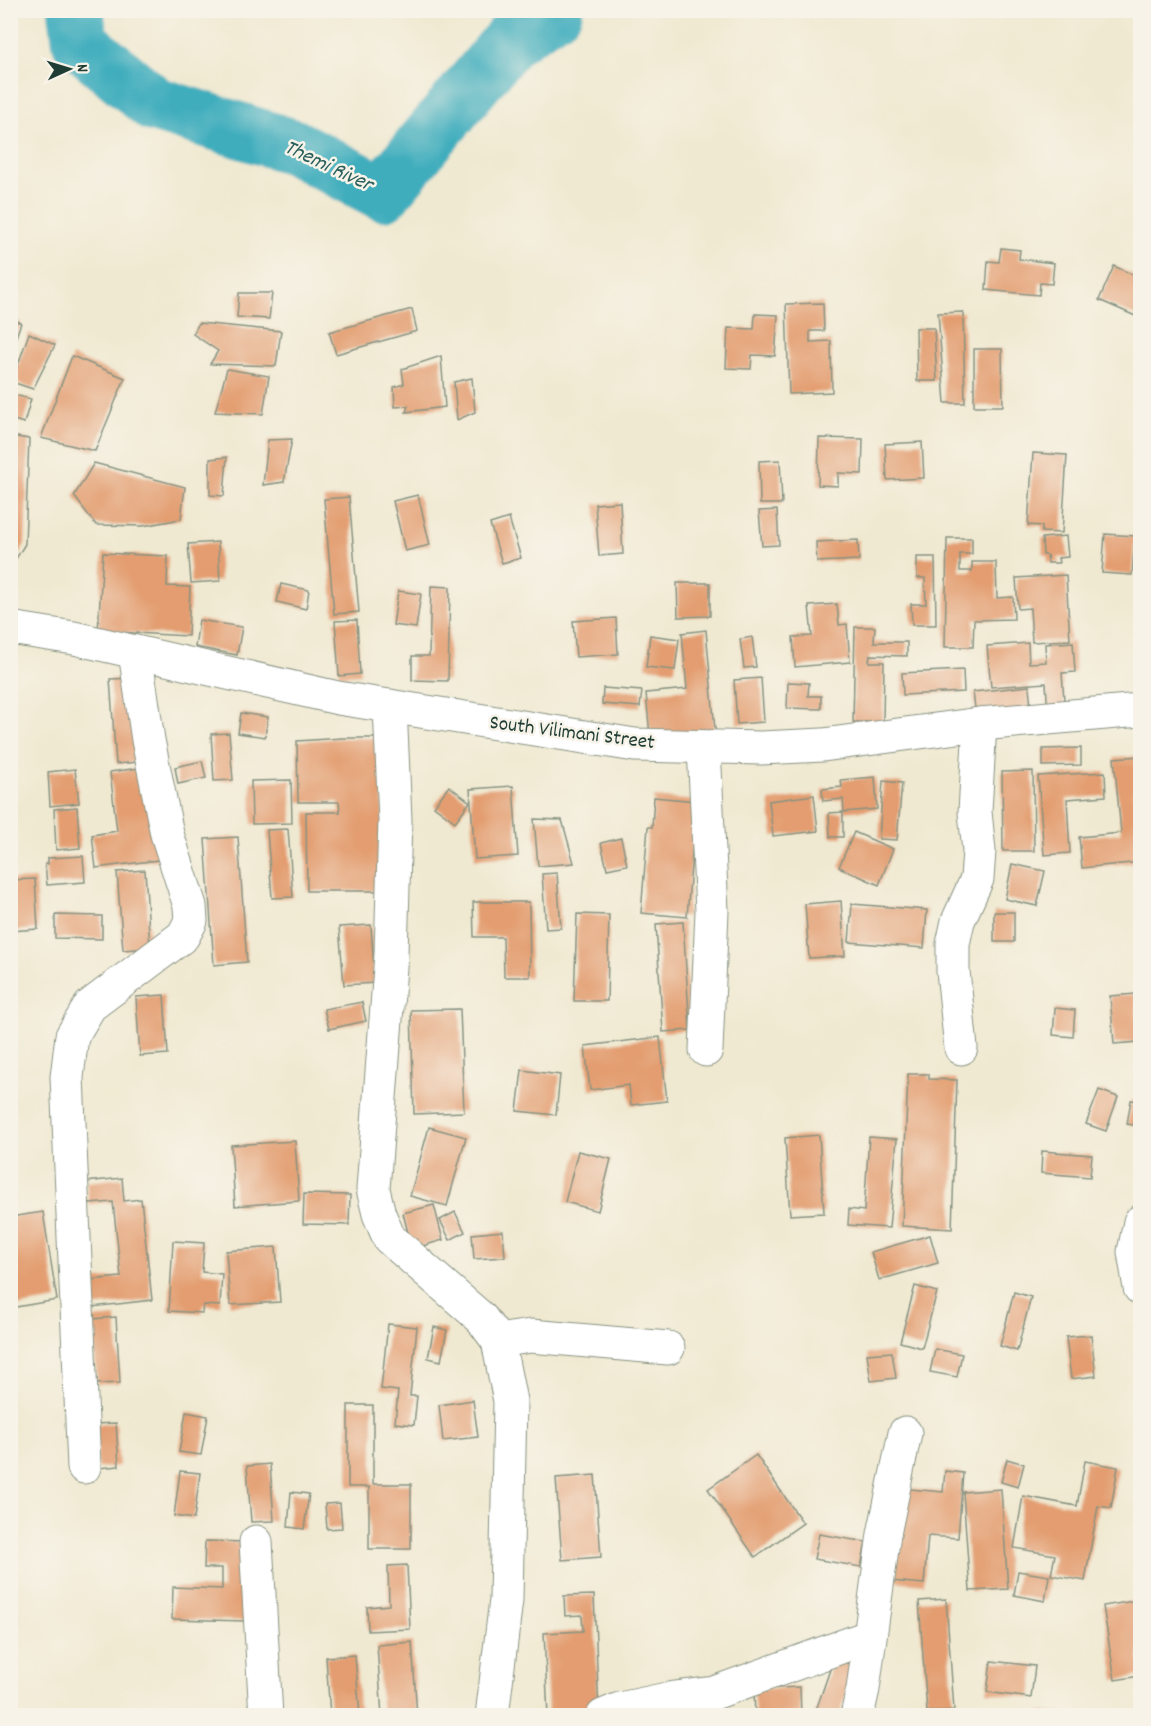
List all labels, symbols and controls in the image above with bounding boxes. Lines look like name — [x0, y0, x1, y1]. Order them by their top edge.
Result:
north arrow — [39, 39, 99, 99]
text: N — [70, 63, 93, 73]
water label: Themi River — [279, 133, 380, 202]
street label: South Vilimani Street — [488, 709, 657, 759]

